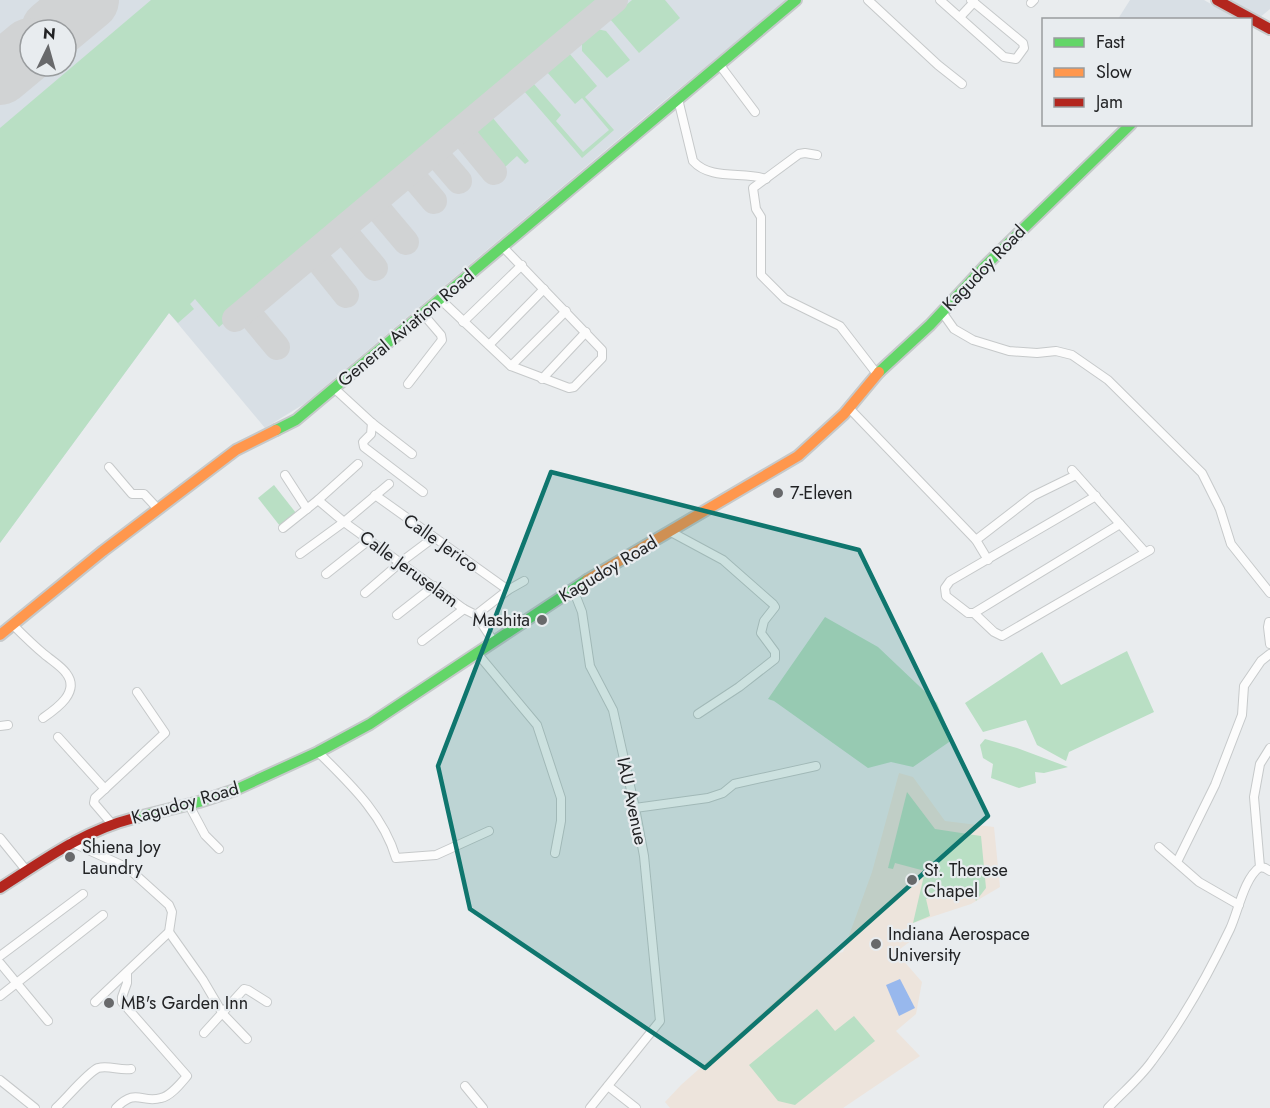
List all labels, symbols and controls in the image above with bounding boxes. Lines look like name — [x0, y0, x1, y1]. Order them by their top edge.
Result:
north arrow — [18, 18, 78, 78]
legend — [1042, 18, 1252, 126]
text: N — [42, 22, 57, 46]
text: Fast — [1096, 29, 1125, 55]
text: Slow — [1096, 59, 1133, 85]
text: Jam — [1094, 89, 1123, 115]
street label: Kagudoy Road — [936, 219, 1032, 317]
street label: General Aviation Road — [332, 263, 480, 393]
place label: 7-Eleven — [790, 480, 853, 506]
marker: 7-Eleven — [771, 486, 785, 500]
street label: Calle Jerico — [398, 507, 484, 579]
street label: Calle Jeruselam — [354, 524, 464, 614]
street label: Kagudoy Road — [554, 529, 662, 609]
place label: Mashita — [472, 607, 530, 633]
marker: Mashita — [535, 613, 549, 627]
street label: IAU Avenue — [610, 755, 654, 847]
street label: Kagudoy Road — [128, 775, 242, 831]
place label: Shiena Joy Laundry — [82, 834, 161, 881]
marker: Shiena Joy Laundry — [63, 850, 77, 864]
place label: St. Therese Chapel — [924, 857, 1008, 904]
marker: St. Therese Chapel — [905, 873, 919, 887]
place label: Indiana Aerospace University — [888, 921, 1030, 968]
marker: Indiana Aerospace University — [869, 937, 883, 951]
place label: MB's Garden Inn — [121, 990, 248, 1016]
marker: MB's Garden Inn — [102, 996, 116, 1010]

